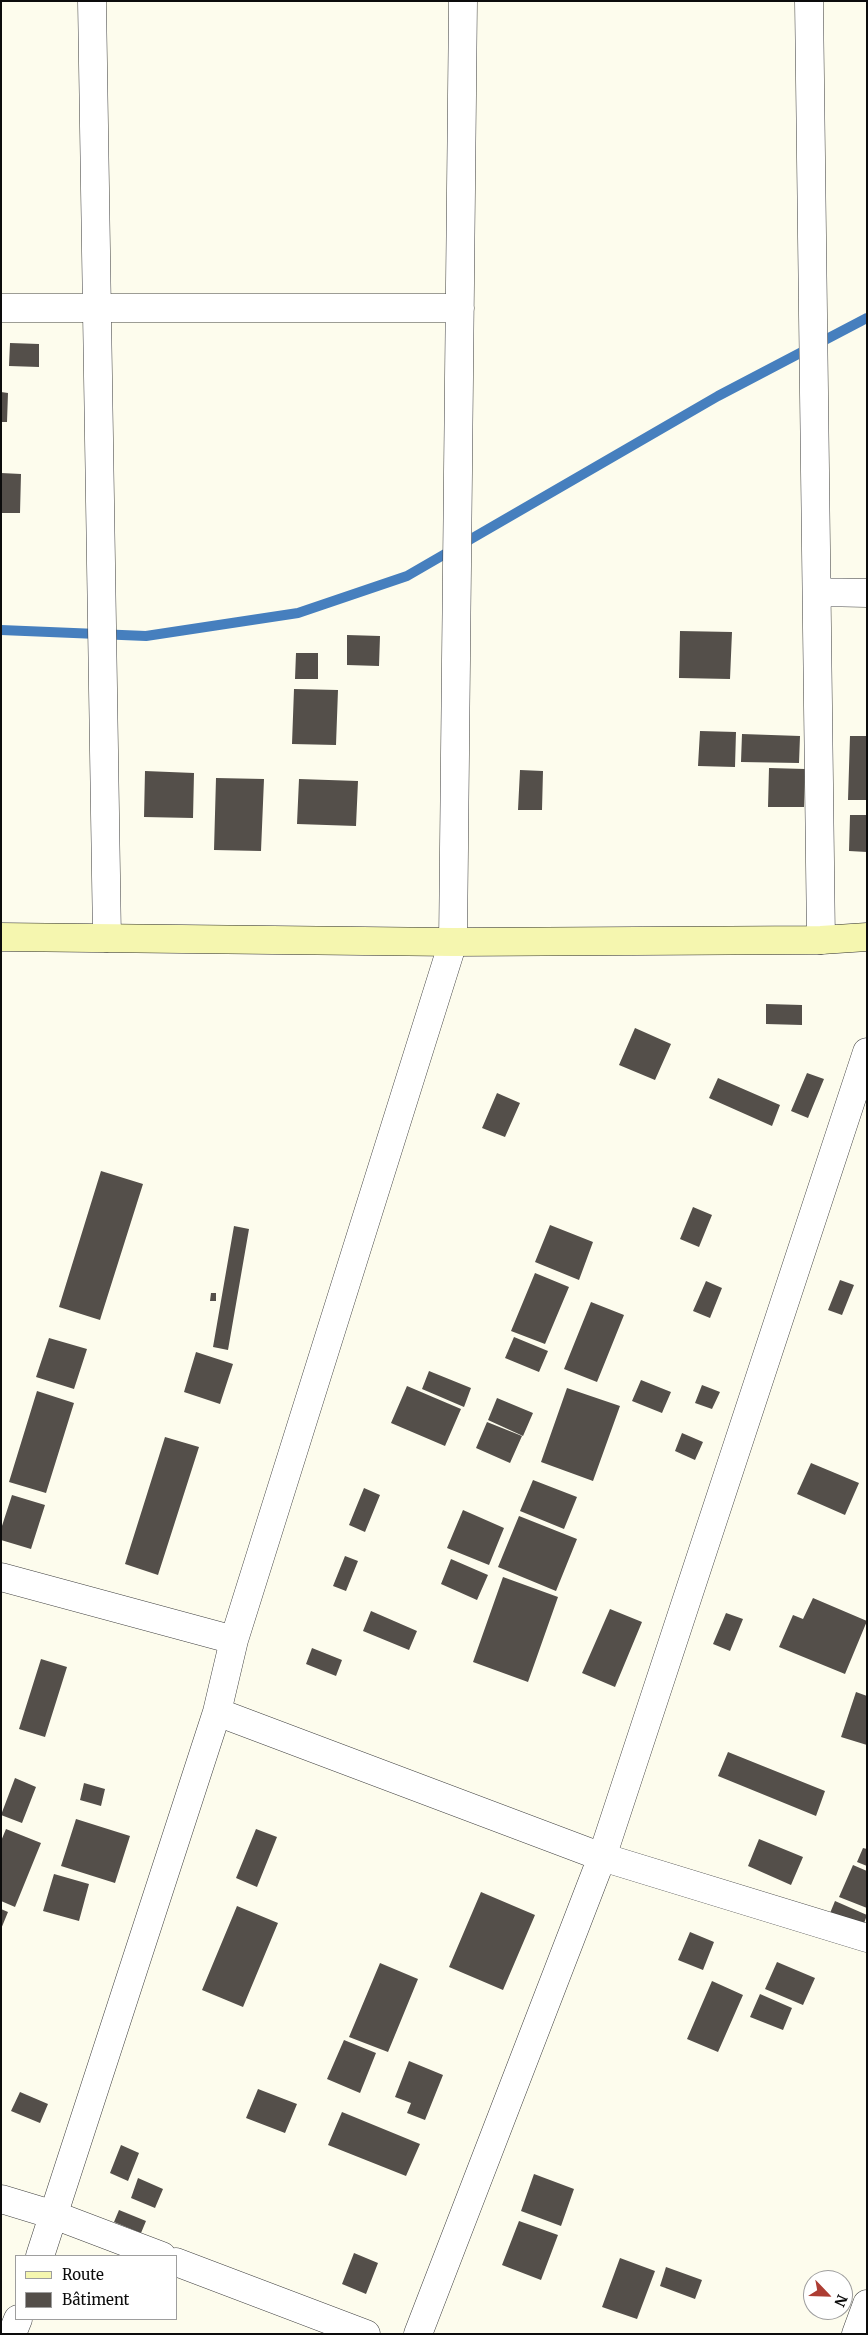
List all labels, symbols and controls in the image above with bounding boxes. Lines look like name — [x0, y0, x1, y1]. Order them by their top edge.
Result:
legend — [15, 2255, 178, 2320]
text: Route — [62, 2265, 104, 2284]
north arrow — [803, 2270, 853, 2320]
text: Bâtiment — [62, 2290, 129, 2309]
text: N — [830, 2292, 851, 2309]

